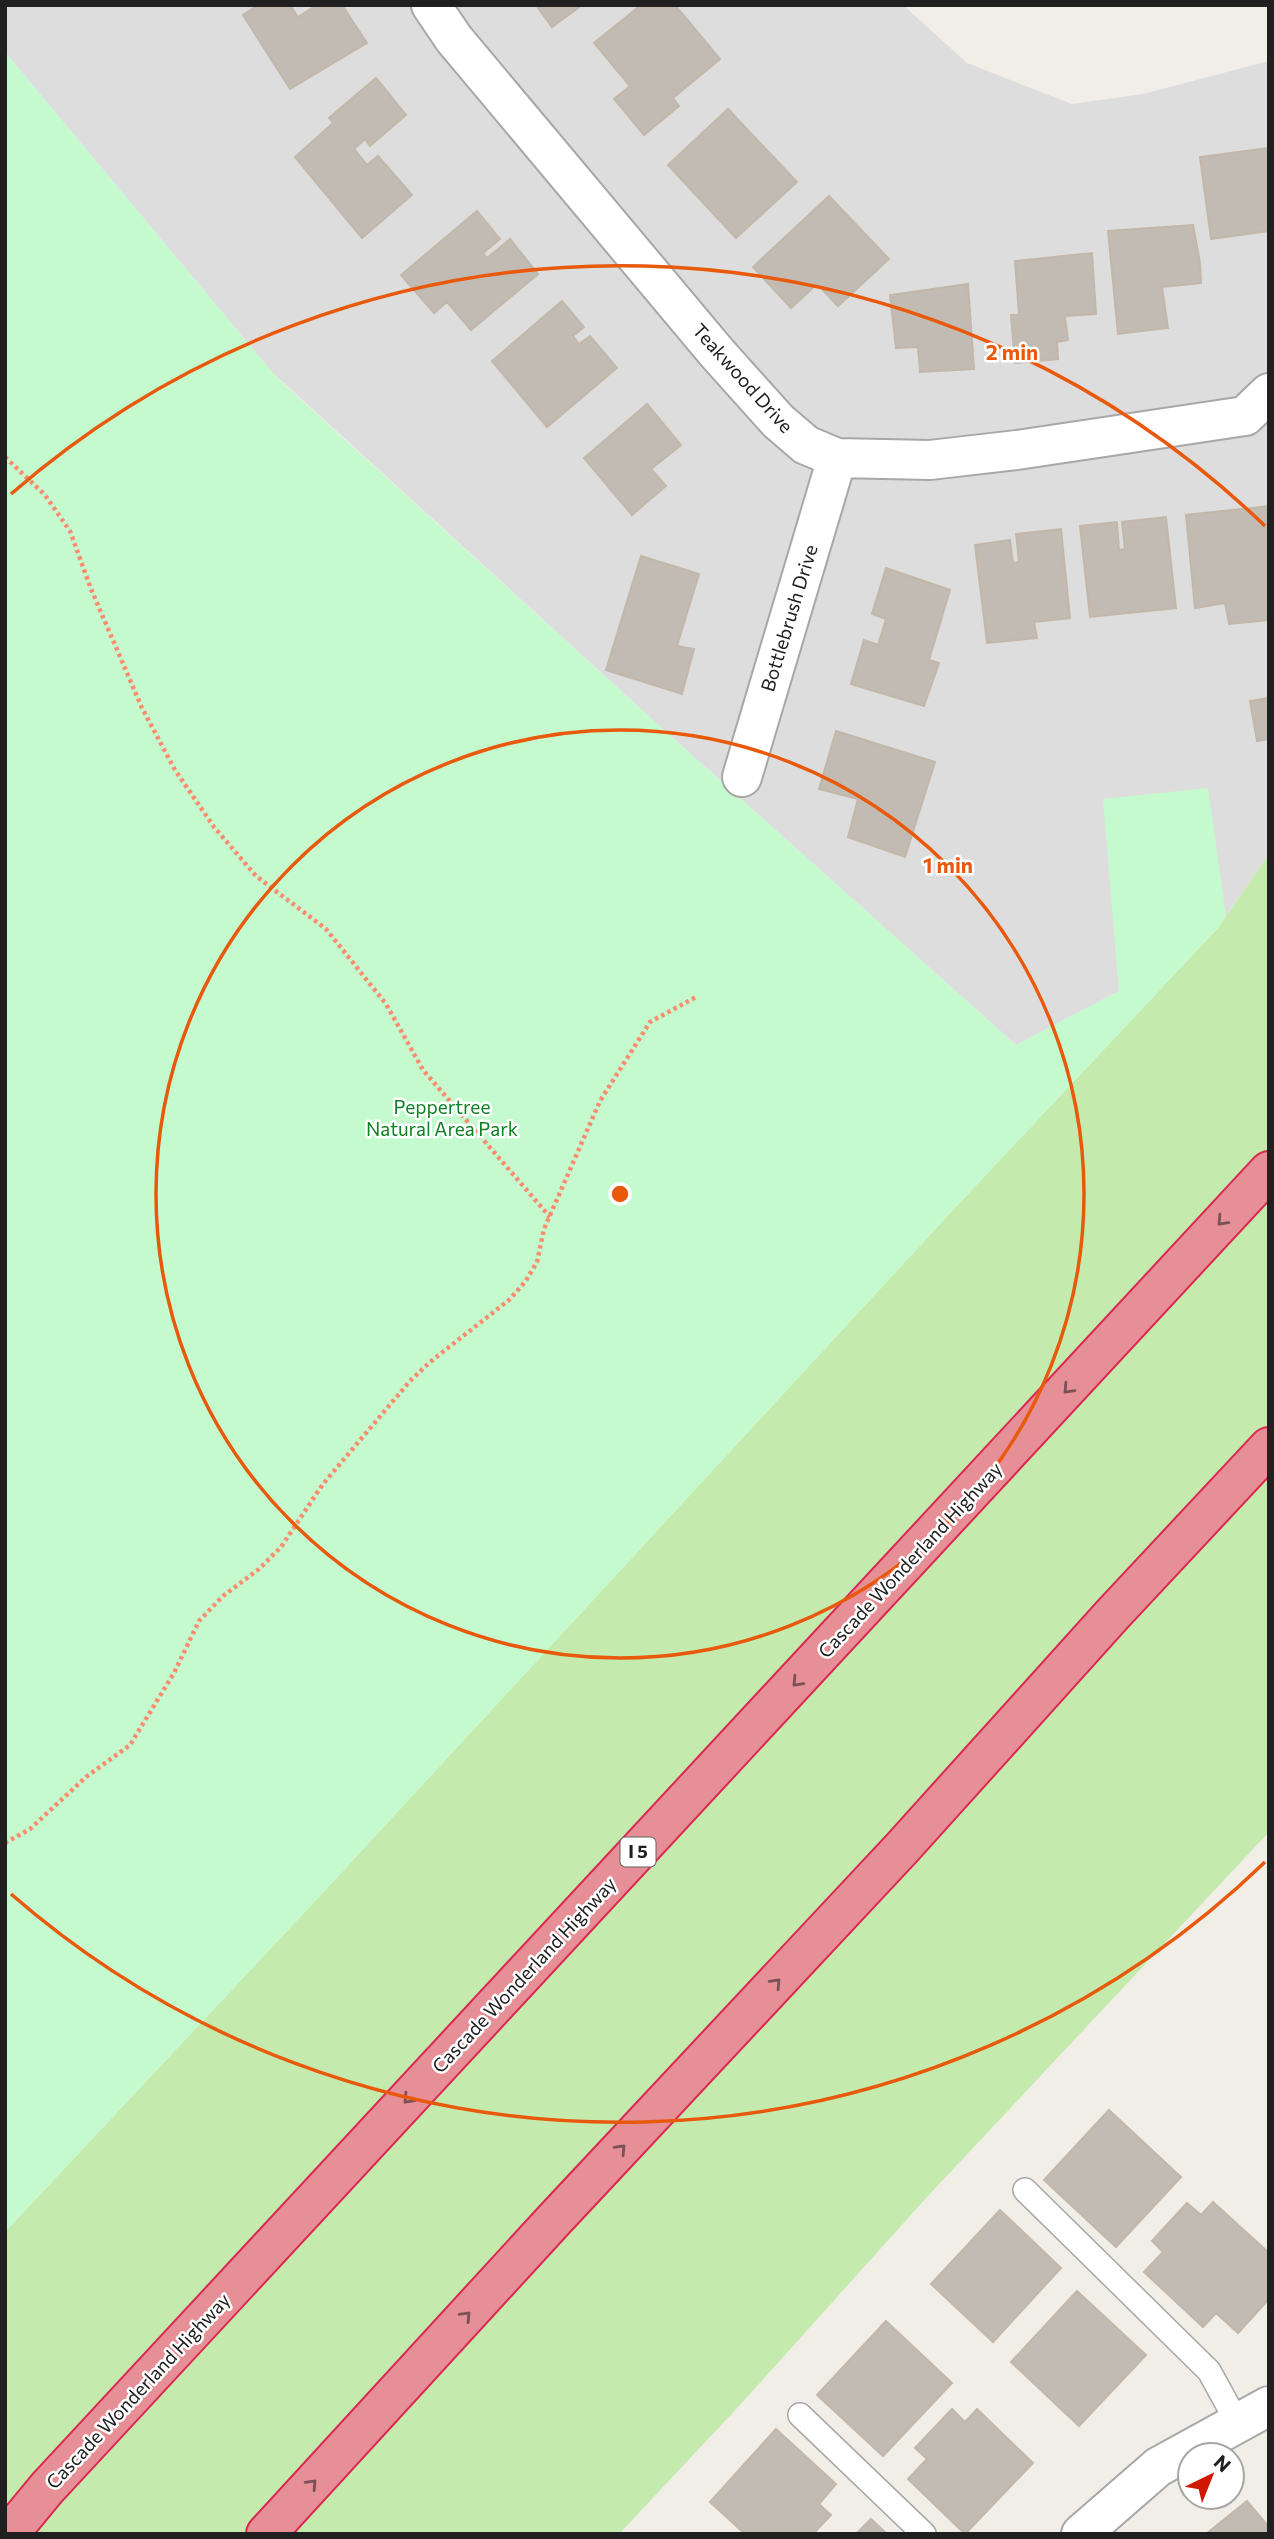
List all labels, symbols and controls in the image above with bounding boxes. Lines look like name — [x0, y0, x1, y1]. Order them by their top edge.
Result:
street label: Teakwood Drive — [688, 318, 798, 437]
text: 2 min — [986, 339, 1038, 364]
street label: Bottlebrush Drive — [755, 542, 822, 694]
text: 1 min — [923, 852, 973, 877]
park label: Peppertree Natural Area Park — [366, 1095, 518, 1140]
centre of rings — [608, 1182, 632, 1206]
one-way arrow — [1218, 1213, 1231, 1226]
one-way arrow — [1064, 1381, 1076, 1394]
street label: Cascade Wonderland Highway — [813, 1457, 1007, 1662]
one-way arrow — [793, 1674, 806, 1687]
road number: I 5 — [620, 1838, 656, 1866]
street label: Cascade Wonderland Highway — [427, 1872, 621, 2077]
one-way arrow — [768, 1978, 781, 1991]
one-way arrow — [404, 2091, 416, 2104]
one-way arrow — [612, 2144, 625, 2157]
street label: Cascade Wonderland Highway — [41, 2288, 235, 2493]
one-way arrow — [458, 2311, 470, 2324]
north arrow — [1176, 2441, 1246, 2511]
text: N — [1210, 2450, 1236, 2476]
one-way arrow — [304, 2479, 316, 2492]

